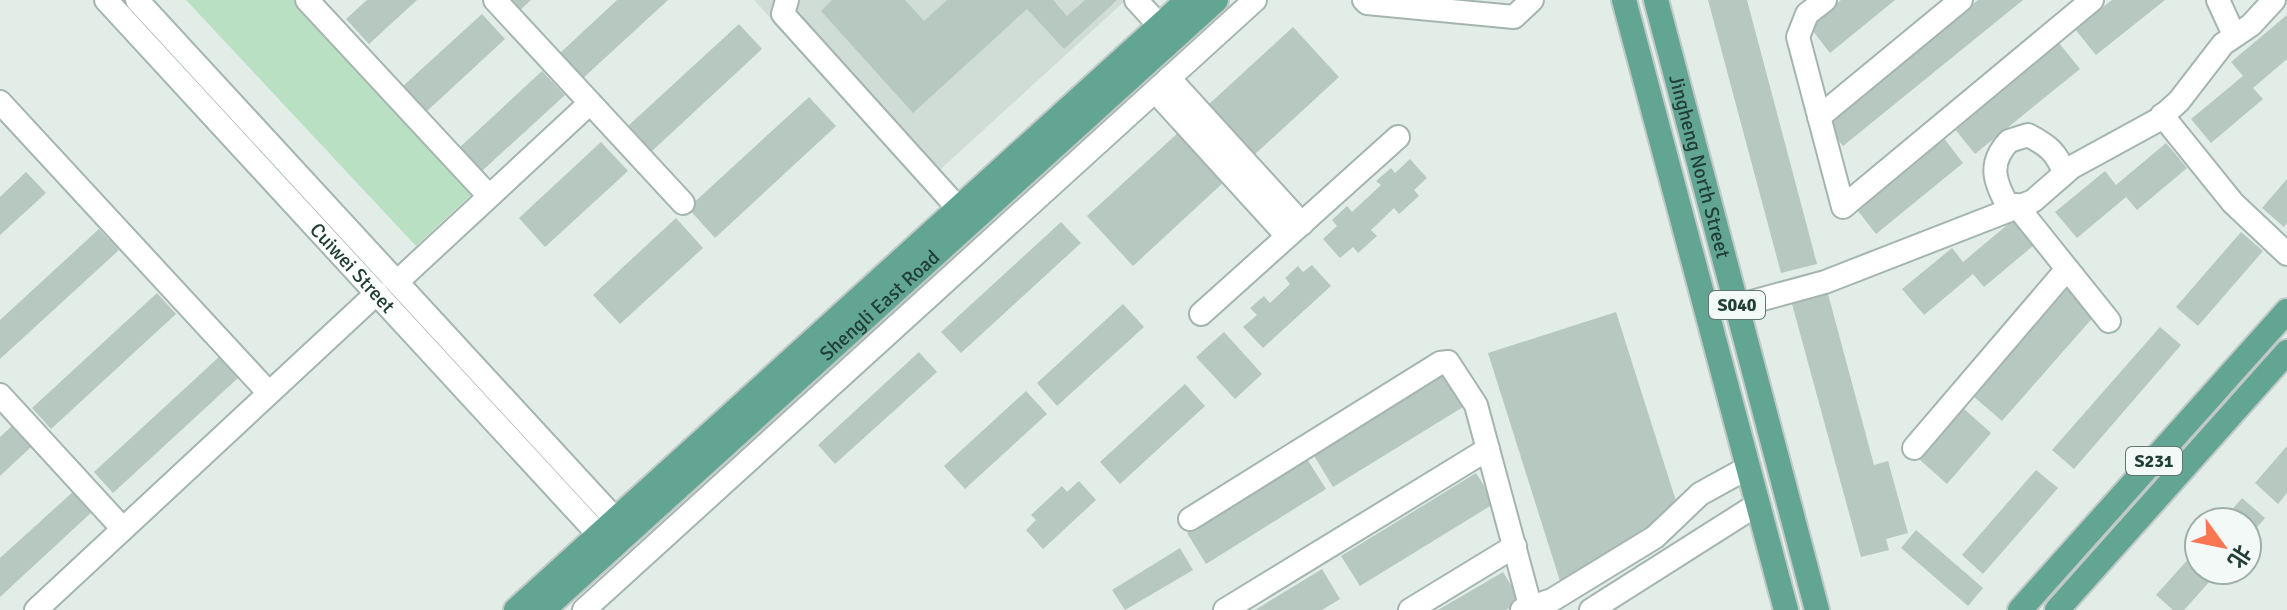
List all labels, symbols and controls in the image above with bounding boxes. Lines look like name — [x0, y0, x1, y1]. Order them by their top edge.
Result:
street label: Jingheng North Street — [1664, 72, 1736, 261]
street label: Cuiwei Street — [305, 217, 401, 318]
street label: Shengli East Road — [814, 244, 945, 366]
road number: S040 — [1709, 291, 1765, 319]
road number: S231 — [2126, 447, 2182, 475]
north arrow — [2183, 506, 2263, 586]
text: 北 — [2222, 540, 2257, 573]

